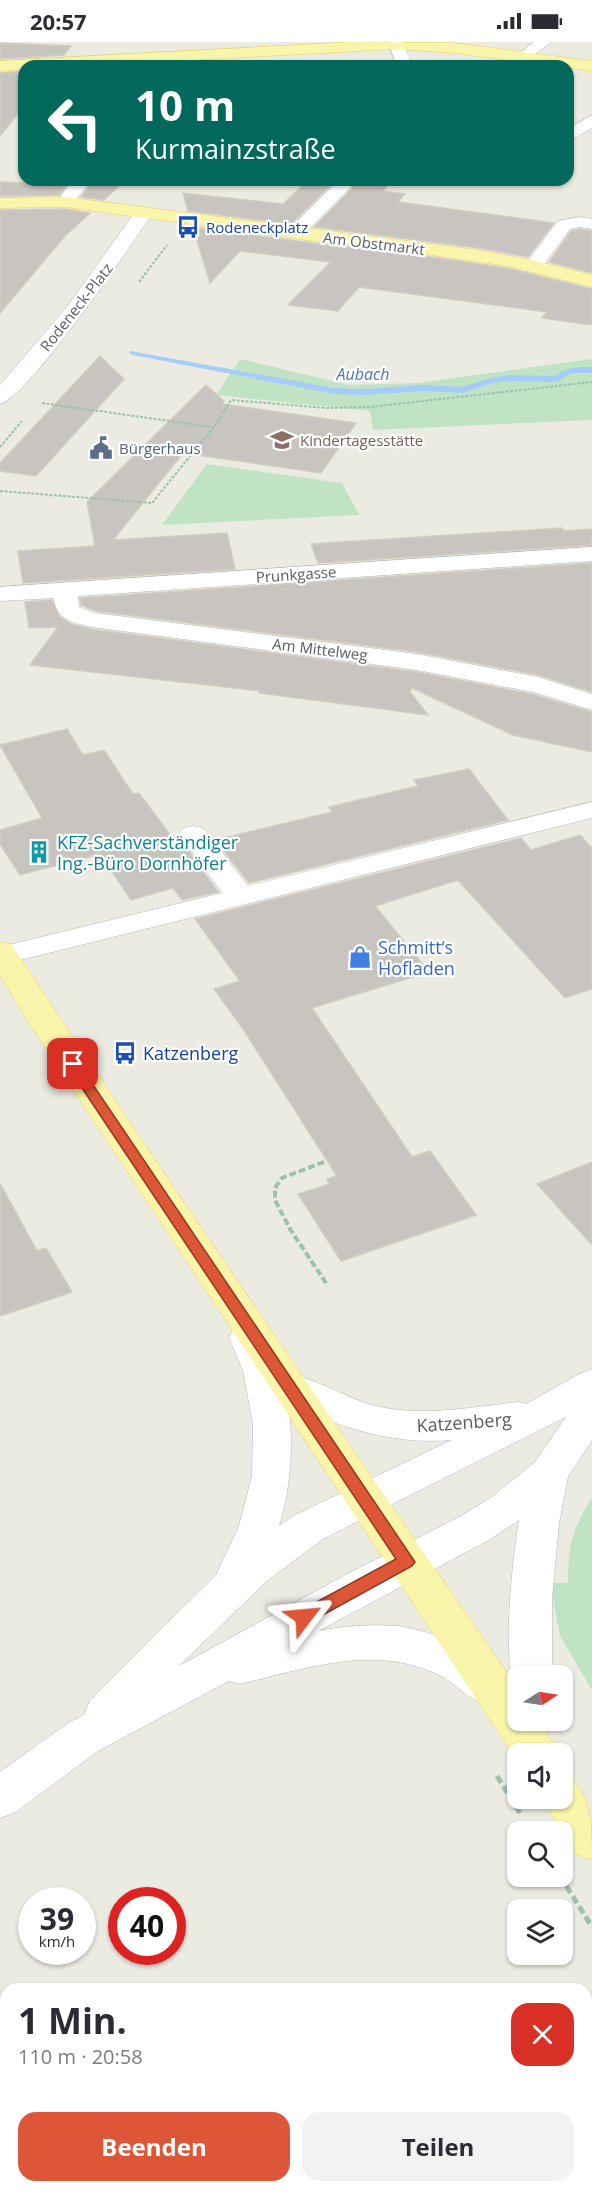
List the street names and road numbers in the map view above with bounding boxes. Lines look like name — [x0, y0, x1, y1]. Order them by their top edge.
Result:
street label: Am Obstmarkt — [322, 227, 426, 259]
street label: Rodeneck-Platz — [35, 259, 117, 355]
street label: Prunkgasse — [255, 561, 337, 587]
street label: Am Mittelweg — [271, 633, 369, 665]
street label: Katzenberg — [416, 1407, 513, 1437]

